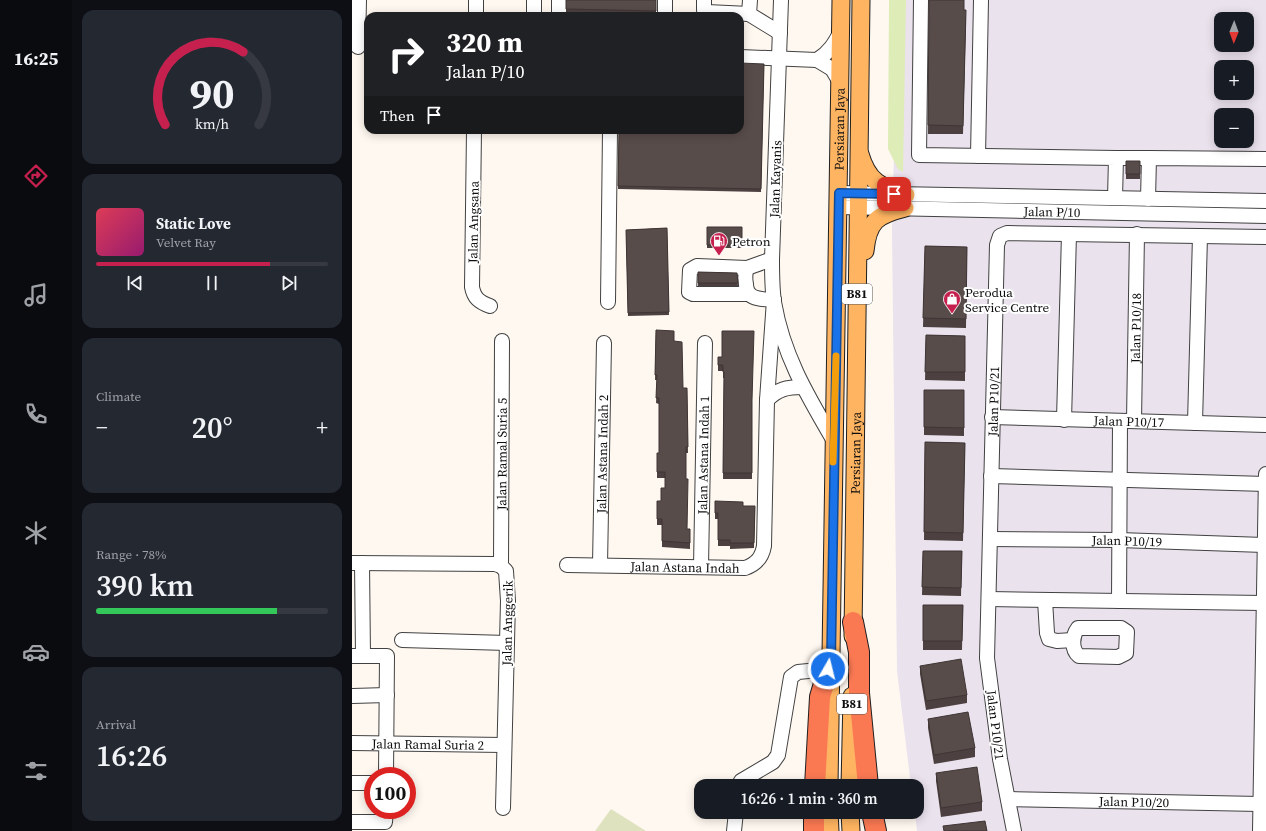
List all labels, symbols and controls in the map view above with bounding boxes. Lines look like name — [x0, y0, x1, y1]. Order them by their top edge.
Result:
north arrow — [1214, 12, 1254, 52]
map controls — [1214, 12, 1254, 148]
text: 320 m — [446, 23, 523, 61]
icon: right — [380, 28, 432, 80]
text: 16:25 — [14, 46, 58, 71]
text: Jalan P/10 — [446, 59, 524, 84]
button: + — [1214, 60, 1254, 100]
text: 90 — [189, 65, 235, 122]
street label: Persiaran Jaya — [830, 87, 849, 170]
icon: arrive — [423, 104, 445, 126]
text: Then — [380, 105, 415, 126]
button: − — [1214, 108, 1254, 148]
text: km/h — [195, 114, 229, 134]
street label: Jalan Kayanis — [766, 140, 785, 219]
icon: directions — [22, 162, 50, 190]
pin — [877, 177, 911, 211]
street label: Jalan Angsana — [464, 180, 483, 264]
icon: arrive — [883, 183, 905, 205]
street label: Jalan P/10 — [1022, 203, 1080, 221]
text: Static Love — [156, 213, 231, 234]
fuel station icon: Petron — [709, 231, 729, 256]
place label: Petron — [732, 233, 771, 250]
text: Velvet Ray — [156, 234, 216, 251]
icon: previous — [124, 272, 146, 294]
icon: pause — [201, 272, 223, 294]
icon: next — [278, 272, 300, 294]
icon: music — [22, 281, 50, 309]
road number: B81 — [842, 284, 872, 304]
place label: Perodua Service Centre — [965, 284, 1050, 316]
shop icon: Perodua Service Centre — [942, 289, 962, 314]
street label: Jalan P10/18 — [1127, 293, 1145, 364]
street label: Jalan P10/21 — [984, 366, 1003, 438]
text: Climate — [96, 388, 141, 405]
street label: Jalan Astana Indah 2 — [593, 394, 612, 515]
street label: Jalan Astana Indah 1 — [694, 395, 713, 516]
street label: Jalan Ramal Suria 5 — [493, 398, 511, 511]
icon: phone — [22, 400, 50, 428]
text: 20° — [191, 407, 233, 448]
street label: Persiaran Jaya — [847, 411, 865, 494]
text: − — [96, 412, 108, 442]
text: + — [316, 412, 328, 442]
street label: Jalan P10/17 — [1093, 412, 1165, 431]
icon: climate — [22, 519, 50, 547]
street label: Jalan P10/19 — [1091, 532, 1162, 550]
text: Range · 78% — [96, 546, 167, 563]
street label: Jalan Astana Indah — [629, 558, 740, 577]
text: 390 km — [96, 565, 194, 606]
street label: Jalan Anggerik — [498, 579, 517, 667]
icon: car — [22, 638, 50, 666]
position arrow — [807, 648, 849, 690]
street label: Jalan P10/21 — [983, 688, 1008, 761]
road number: B81 — [837, 694, 867, 714]
text: Arrival — [96, 716, 136, 733]
text: 16:26 — [96, 735, 167, 776]
street label: Jalan Ramal Suria 2 — [371, 735, 484, 754]
icon: filters — [22, 757, 50, 785]
speed limit sign: 100 — [364, 767, 416, 819]
text: 16:26 · 1 min · 360 m — [741, 788, 877, 809]
street label: Jalan P10/20 — [1098, 793, 1169, 811]

